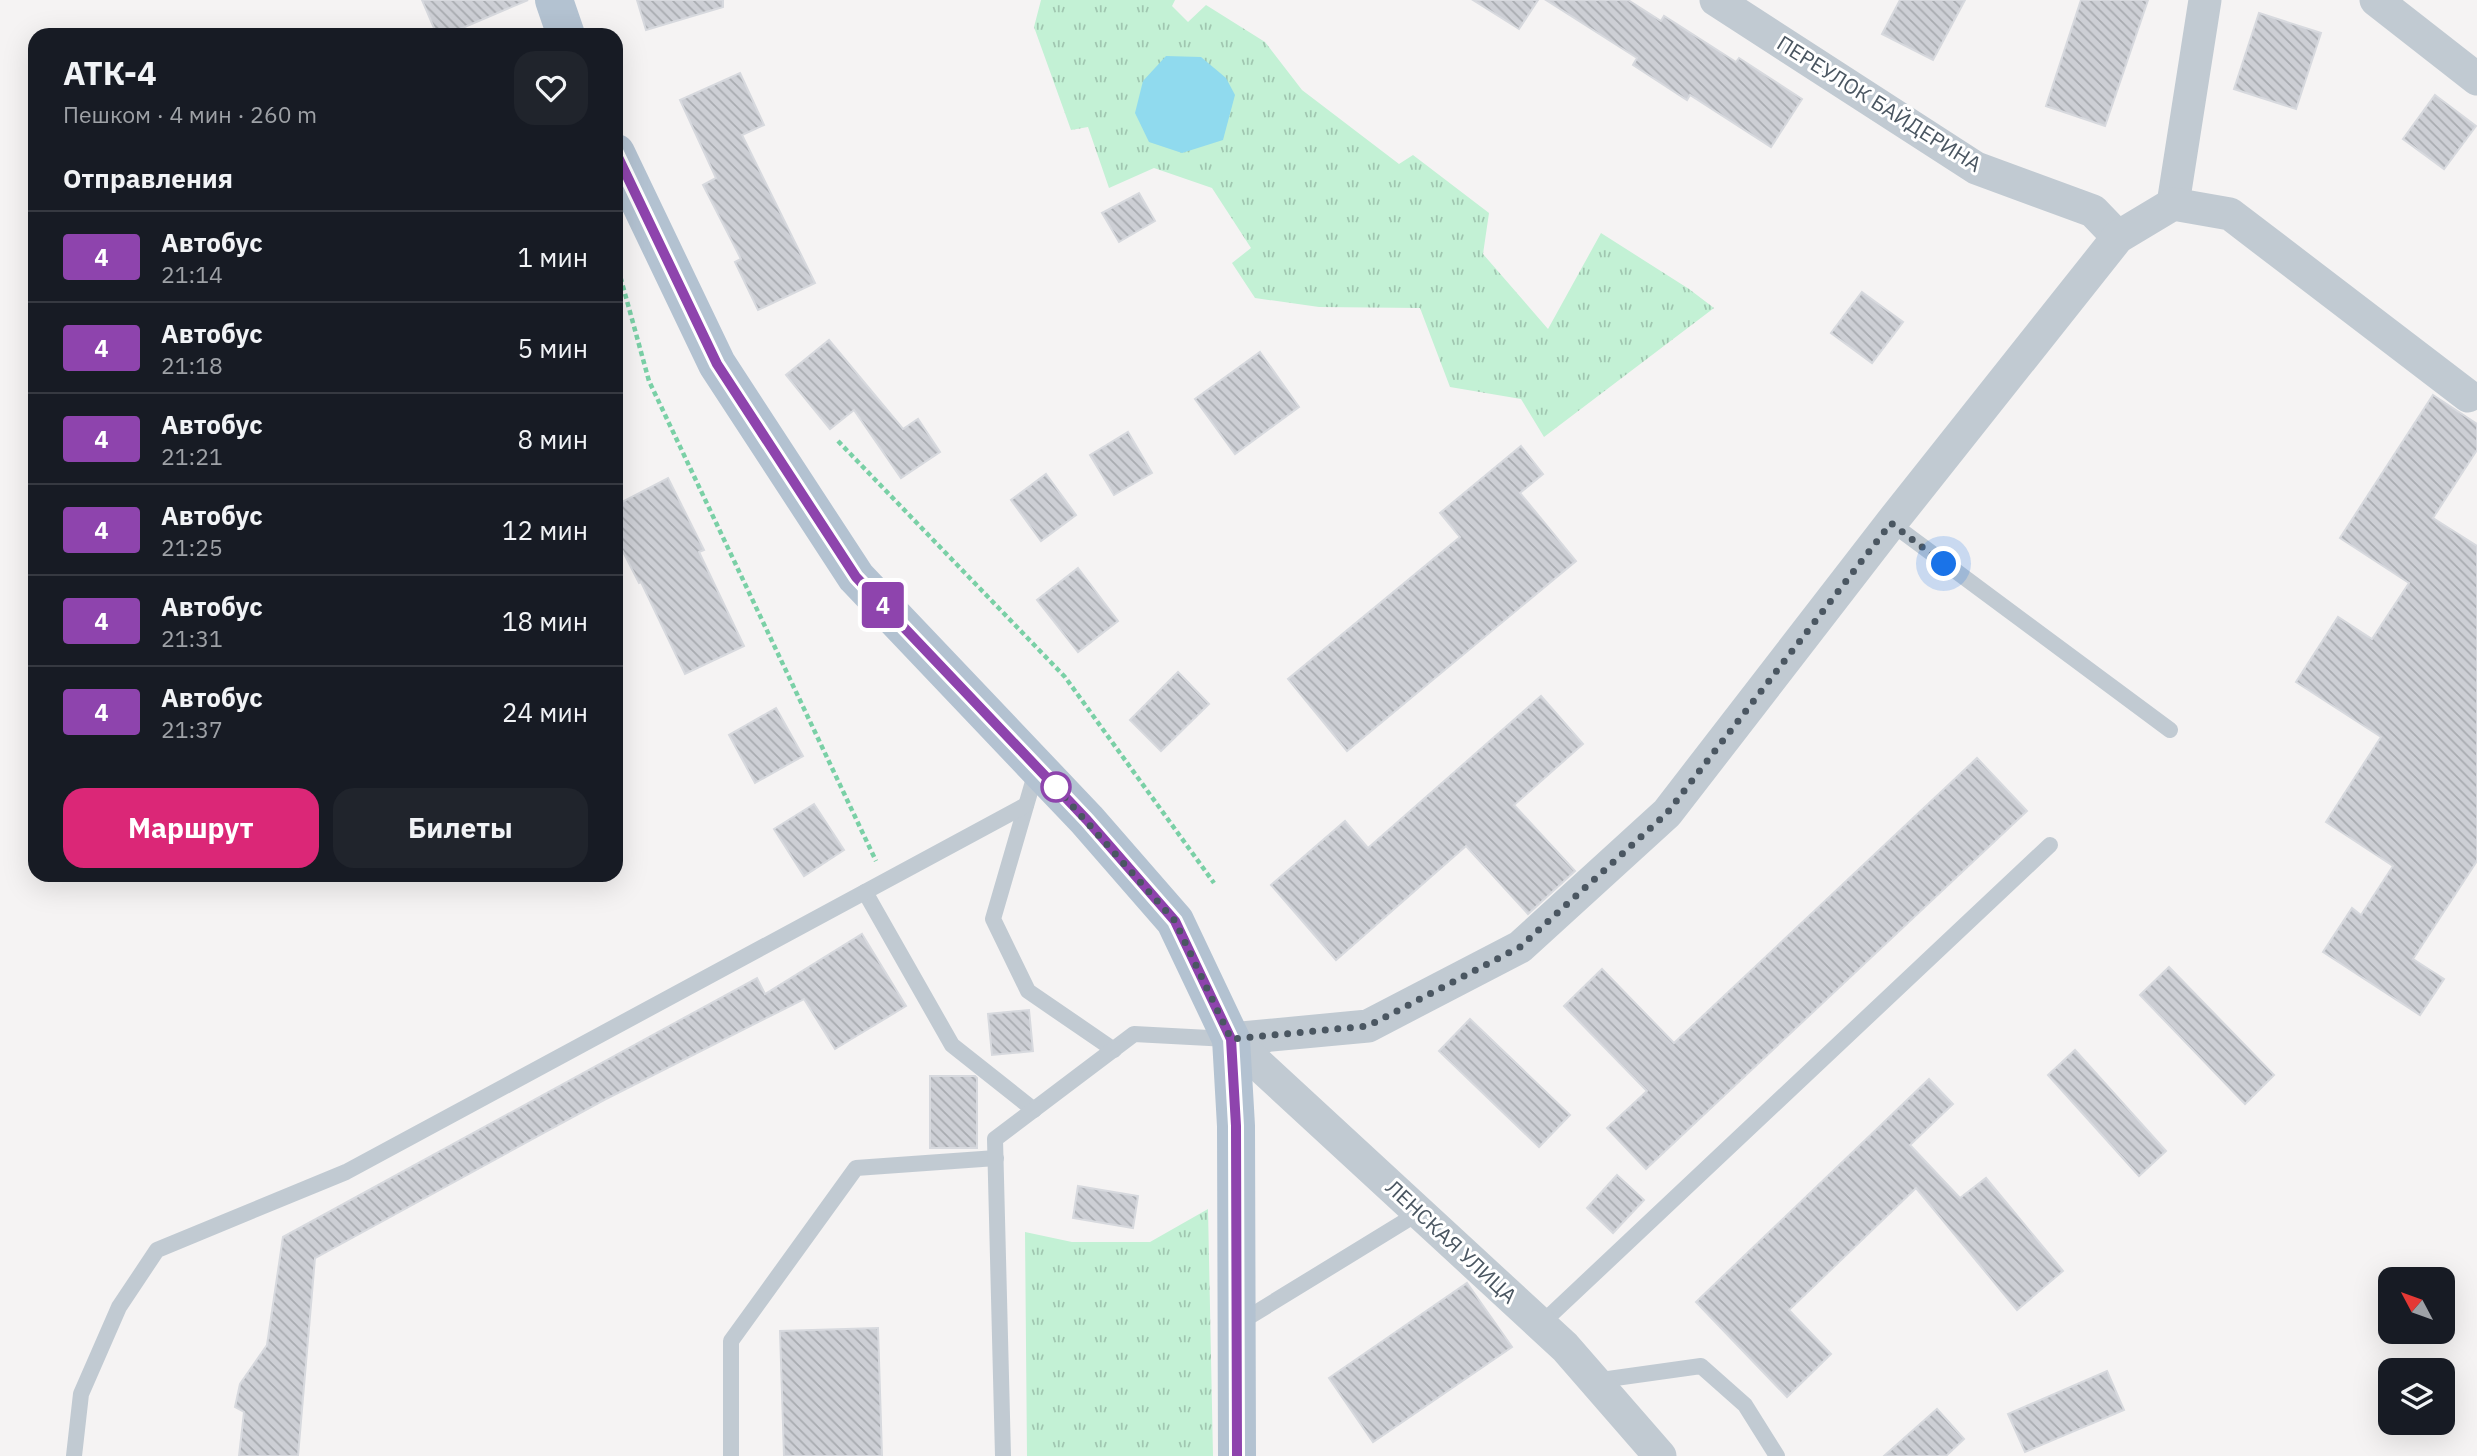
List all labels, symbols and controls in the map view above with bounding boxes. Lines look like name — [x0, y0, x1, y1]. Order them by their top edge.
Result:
street label: ПЕРЕУЛОК БАЙДЕРИНА — [1772, 29, 1987, 178]
text: АТК-4 — [63, 51, 157, 94]
button: heart — [514, 51, 588, 125]
text: Пешком · 4 мин · 260 m — [63, 99, 317, 129]
text: Отправления — [63, 161, 233, 195]
text: Автобус — [161, 225, 263, 259]
text: 1 мин — [518, 240, 588, 274]
text: 4 — [94, 241, 109, 273]
text: 21:14 — [161, 259, 223, 289]
text: Автобус — [161, 316, 263, 350]
text: 5 мин — [518, 331, 588, 365]
text: 4 — [94, 332, 109, 364]
text: 21:18 — [161, 350, 223, 380]
text: Автобус — [161, 407, 263, 441]
text: 8 мин — [518, 422, 588, 456]
text: 4 — [94, 423, 109, 455]
text: 21:21 — [161, 441, 223, 471]
text: Автобус — [161, 498, 263, 532]
text: 12 мин — [502, 513, 588, 547]
text: 4 — [94, 514, 109, 546]
text: 21:25 — [161, 532, 223, 562]
your location — [1926, 546, 1961, 581]
line badge: 4 — [860, 582, 906, 628]
text: Автобус — [161, 589, 263, 623]
text: 4 — [876, 589, 890, 621]
text: 18 мин — [502, 604, 588, 638]
text: 4 — [94, 605, 109, 637]
text: 21:31 — [161, 623, 223, 653]
text: Автобус — [161, 680, 263, 714]
text: 24 мин — [502, 695, 588, 729]
text: 4 — [94, 696, 109, 728]
text: 21:37 — [161, 714, 223, 744]
unlabelled marker — [1041, 772, 1071, 802]
button: Маршрут — [63, 788, 319, 868]
button: Билеты — [333, 788, 588, 868]
street label: ЛЕНСКАЯ УЛИЦА — [1380, 1173, 1523, 1309]
north arrow — [2378, 1267, 2455, 1344]
map controls — [2378, 1267, 2455, 1435]
button: layers — [2378, 1358, 2455, 1435]

